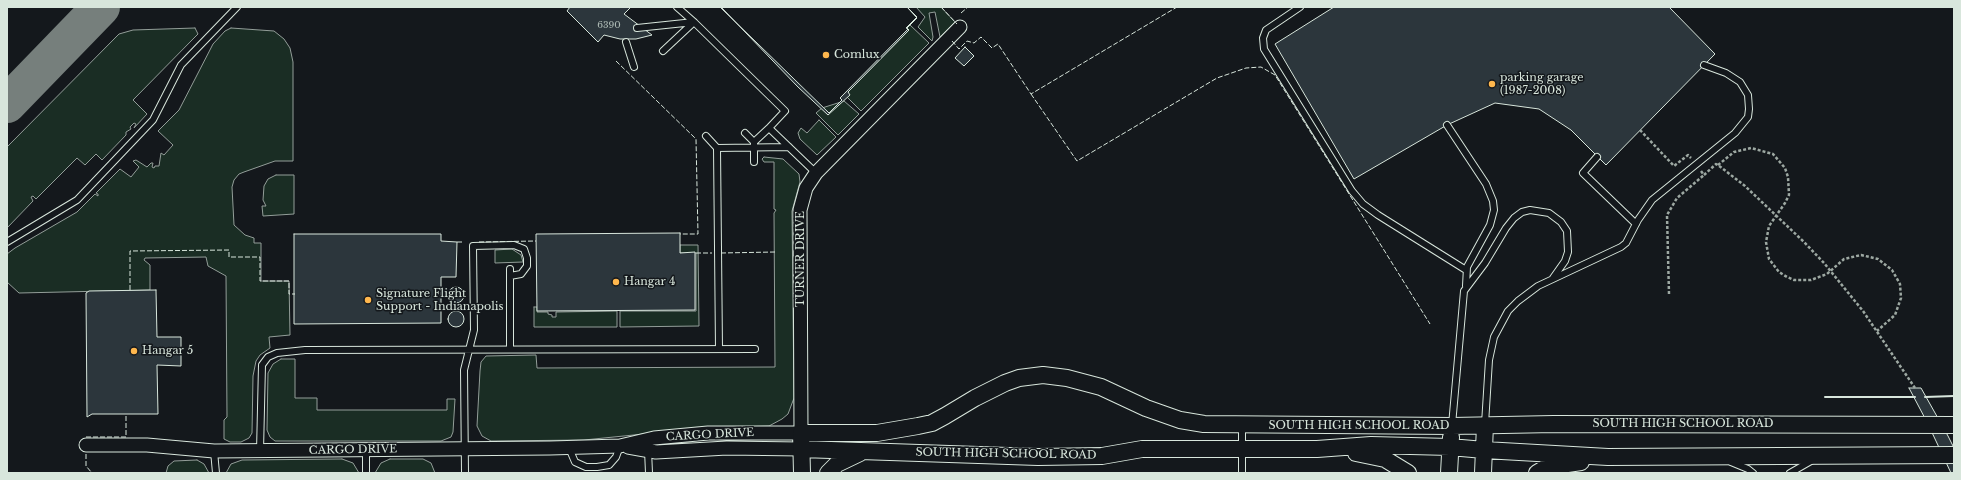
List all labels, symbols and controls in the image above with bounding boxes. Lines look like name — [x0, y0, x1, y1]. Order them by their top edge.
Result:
house number: 6390 — [597, 20, 621, 30]
place label: Comlux — [834, 48, 879, 62]
marker: Comlux — [821, 50, 831, 60]
place label: parking garage (1987-2008) — [1500, 71, 1584, 97]
marker: parking garage (1987-2008) — [1487, 79, 1497, 89]
street label: TURNER DRIVE — [794, 211, 808, 307]
place label: Hangar 4 — [624, 275, 675, 289]
marker: Hangar 4 — [611, 277, 621, 287]
place label: Signature Flight Support - Indianapolis — [376, 287, 503, 313]
marker: Signature Flight Support - Indianapolis — [363, 295, 373, 305]
place label: Hangar 5 — [142, 344, 193, 358]
marker: Hangar 5 — [129, 346, 139, 356]
street label: SOUTH HIGH SCHOOL ROAD — [1592, 417, 1774, 431]
street label: SOUTH HIGH SCHOOL ROAD — [1268, 419, 1450, 433]
street label: CARGO DRIVE — [666, 426, 754, 444]
street label: CARGO DRIVE — [309, 443, 397, 457]
street label: SOUTH HIGH SCHOOL ROAD — [915, 446, 1097, 462]

